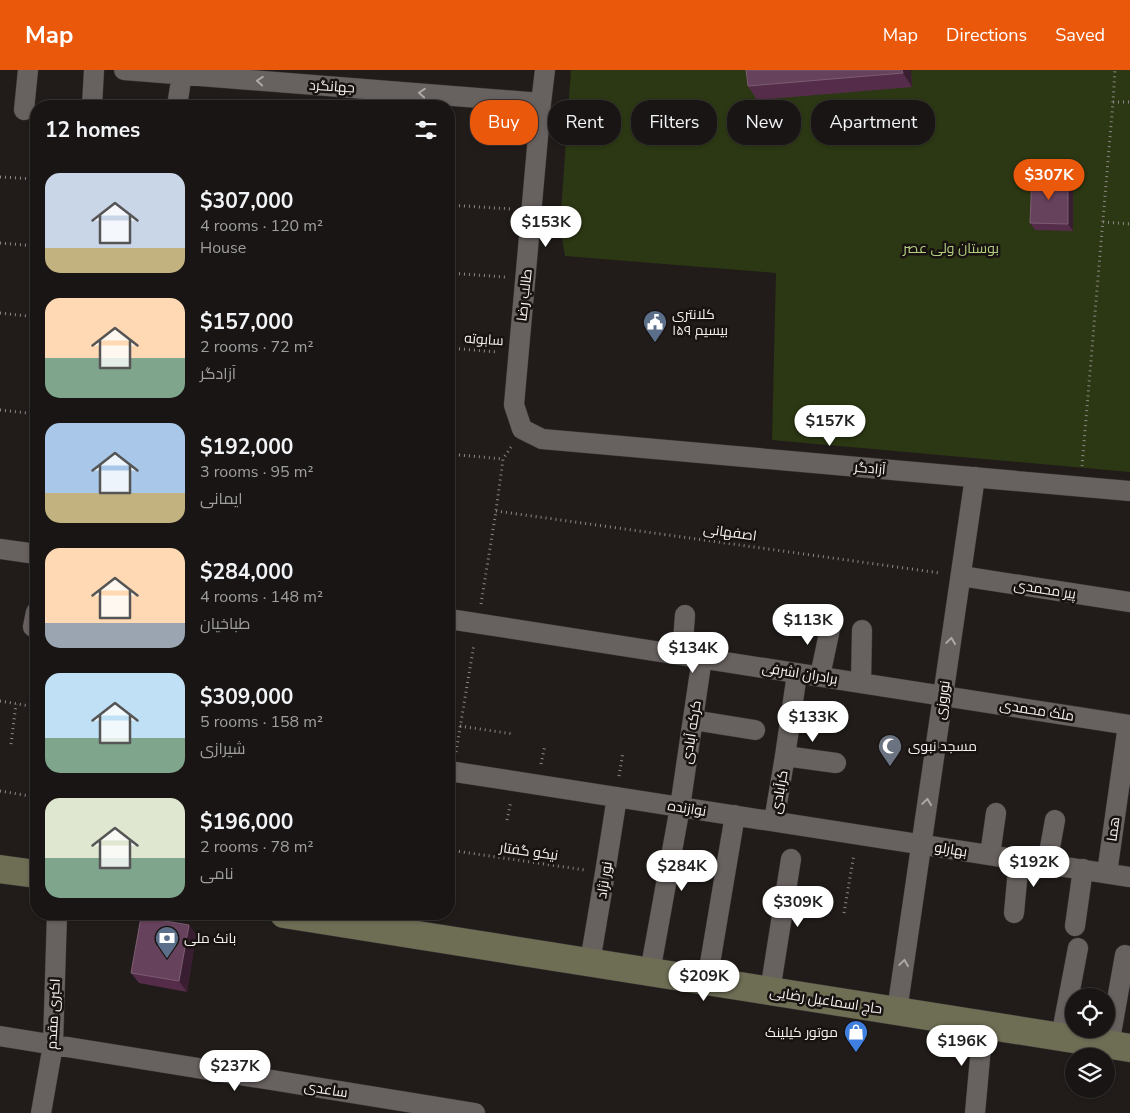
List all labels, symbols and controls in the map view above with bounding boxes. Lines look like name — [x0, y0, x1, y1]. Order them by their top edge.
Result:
text: Map — [25, 19, 73, 51]
text: Map — [883, 23, 918, 47]
text: Directions — [946, 23, 1027, 47]
text: Saved — [1055, 23, 1105, 47]
one-way arrow — [256, 75, 264, 86]
street label: جهانگرد — [308, 75, 355, 98]
one-way arrow — [418, 88, 426, 99]
chip: Buy — [470, 100, 538, 145]
chip: Rent — [548, 100, 621, 145]
chip: Filters — [631, 100, 717, 145]
chip: New — [727, 100, 801, 145]
chip: Apartment — [811, 100, 935, 145]
text: 12 homes — [45, 116, 140, 144]
icon: filters — [412, 116, 440, 144]
pin: $307K — [1014, 158, 1084, 201]
text: $307K — [1024, 164, 1074, 186]
text: $307,000 — [200, 187, 293, 215]
icon: home — [85, 193, 145, 253]
pin: $153K — [511, 206, 581, 248]
text: $153K — [521, 211, 571, 233]
text: 4 rooms · 120 m² — [200, 215, 323, 237]
text: House — [200, 237, 246, 259]
park label: بوستان ولی عصر — [902, 239, 999, 258]
street label: طالب رضا — [512, 268, 537, 322]
place label: کلانتری ۱۵۹ بیسیم — [672, 305, 728, 340]
text: $157,000 — [200, 308, 293, 336]
public building icon: کلانتری ۱۵۹ بیسیم — [642, 309, 668, 343]
icon: home — [85, 318, 145, 378]
street label: سابوته — [464, 329, 504, 350]
text: 2 rooms · 72 m² — [200, 336, 313, 358]
text: آزادگر — [200, 363, 236, 385]
pin: $157K — [795, 404, 865, 447]
text: $157K — [805, 410, 855, 432]
text: $192,000 — [200, 433, 293, 461]
icon: home — [85, 443, 145, 503]
street label: آزادگر — [852, 458, 887, 479]
text: 3 rooms · 95 m² — [200, 461, 313, 483]
text: ایمانی — [200, 488, 243, 510]
street label: اصفهانی — [702, 519, 758, 546]
text: $284,000 — [200, 558, 293, 586]
icon: home — [85, 568, 145, 628]
street label: پیر محمدی — [1013, 575, 1078, 604]
text: 4 rooms · 148 m² — [200, 586, 323, 608]
pin: $113K — [773, 604, 843, 646]
text: $113K — [783, 609, 833, 631]
text: طباخیان — [200, 613, 250, 635]
pin: $134K — [658, 632, 728, 674]
text: $134K — [668, 637, 718, 659]
one-way arrow — [945, 637, 956, 645]
street label: برادران اشرفی — [761, 658, 839, 689]
street label: نوروزی — [930, 679, 955, 721]
text: $309,000 — [200, 683, 293, 711]
icon: home — [85, 693, 145, 753]
street label: ملک محمدی — [998, 695, 1076, 726]
street label: کرکه آبادی — [677, 699, 706, 765]
pin: $133K — [778, 700, 848, 743]
text: $133K — [788, 706, 838, 728]
text: 5 rooms · 158 m² — [200, 711, 323, 733]
mosque icon: مسجد نبوی — [877, 733, 903, 767]
place label: مسجد نبوی — [908, 737, 977, 756]
text: شیرازی — [200, 738, 246, 760]
street label: کرآبادی — [766, 769, 793, 815]
street label: نوازنده — [666, 796, 708, 821]
one-way arrow — [922, 798, 932, 806]
text: $196,000 — [200, 808, 293, 836]
street label: هما — [1102, 816, 1125, 843]
icon: home — [85, 818, 145, 878]
text: 2 rooms · 78 m² — [200, 836, 313, 858]
street label: نیکو گفتار — [497, 838, 560, 865]
street label: بهارلو — [933, 838, 969, 861]
pin: $192K — [999, 846, 1069, 888]
pin: $284K — [647, 850, 717, 892]
text: $192K — [1009, 851, 1059, 873]
text: $284K — [657, 855, 707, 877]
street label: نور نژاد — [592, 860, 617, 900]
text: نامی — [200, 863, 233, 885]
pin: $309K — [763, 886, 833, 928]
text: $309K — [773, 891, 823, 913]
bank icon: بانک ملی — [154, 925, 180, 959]
place label: بانک ملی — [184, 929, 236, 948]
one-way arrow — [898, 959, 908, 967]
pin: $209K — [669, 960, 739, 1002]
text: $209K — [679, 965, 729, 987]
street label: اکبری مقدم — [42, 978, 65, 1050]
street label: حاج اسماعیل رضایی — [768, 982, 884, 1019]
map controls — [1065, 988, 1115, 1098]
button: locate — [1065, 988, 1115, 1038]
shop icon: موتور کیلینک — [843, 1019, 869, 1053]
place label: موتور کیلینک — [765, 1023, 838, 1042]
pin: $196K — [927, 1024, 997, 1067]
text: $196K — [937, 1030, 987, 1052]
button: layers — [1065, 1048, 1115, 1098]
pin: $237K — [200, 1050, 270, 1092]
text: $237K — [210, 1055, 260, 1077]
street label: ساعدی — [303, 1077, 349, 1102]

